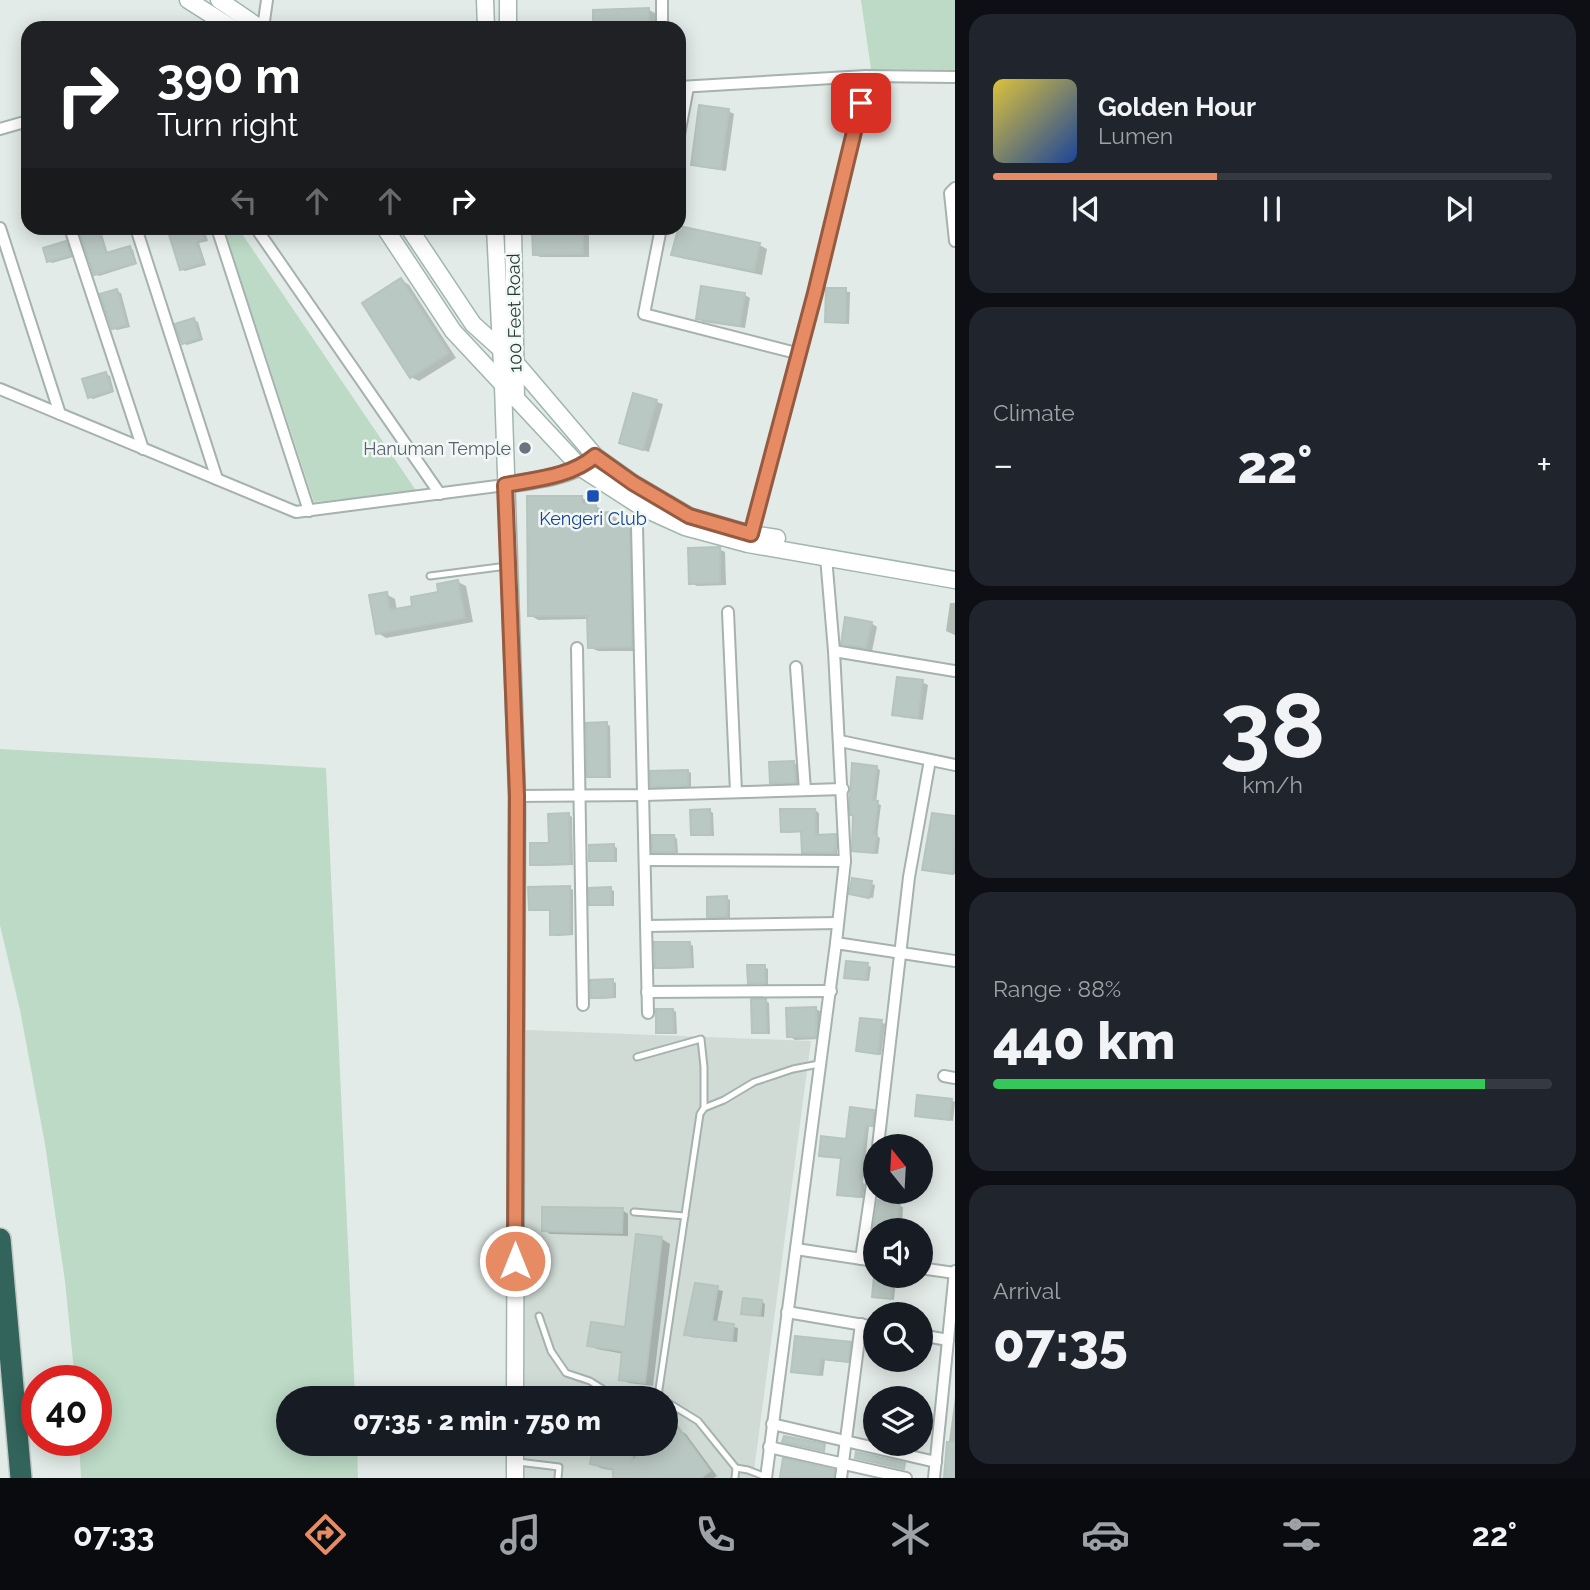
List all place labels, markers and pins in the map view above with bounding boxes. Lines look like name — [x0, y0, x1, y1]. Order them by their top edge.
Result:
pin — [831, 73, 891, 133]
place label: Hanuman Temple — [363, 438, 511, 459]
marker: Hanuman Temple — [517, 440, 533, 456]
marker: Kengeri Club — [585, 488, 601, 504]
place label: Kengeri Club — [539, 508, 647, 529]

